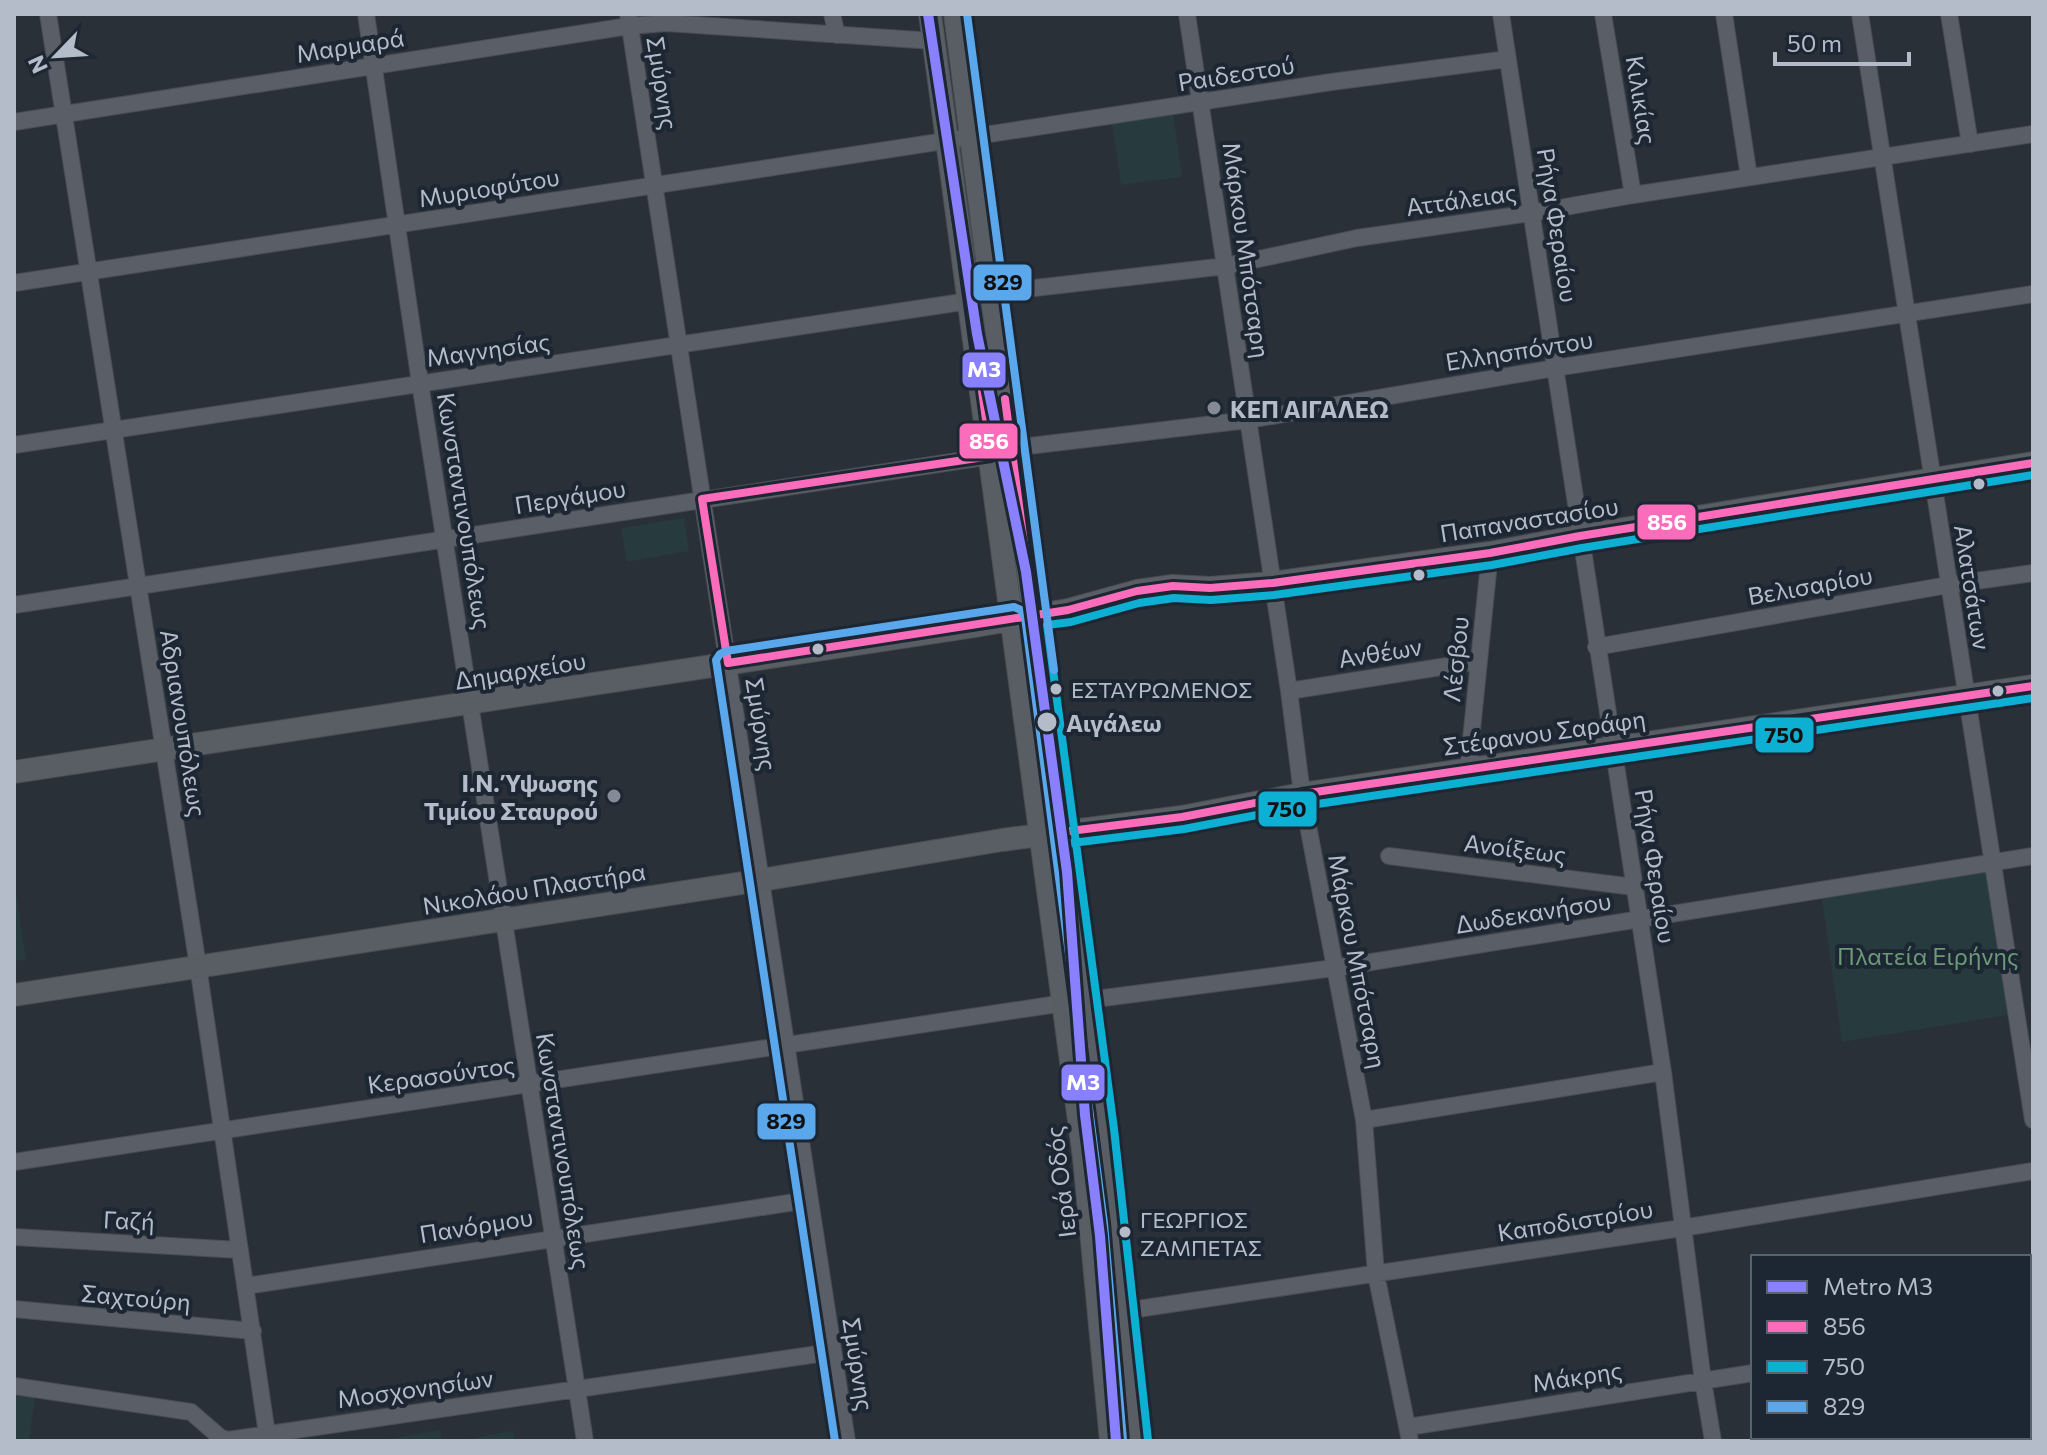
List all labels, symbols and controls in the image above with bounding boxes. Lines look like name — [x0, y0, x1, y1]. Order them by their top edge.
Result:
north arrow — [16, 16, 96, 96]
scale bar — [1775, 16, 1909, 66]
street label: Μαρμαρά — [294, 22, 406, 68]
text: 50 m — [1787, 28, 1842, 57]
street label: Σμύρνης — [641, 34, 685, 132]
street label: Ραιδεστού — [1176, 49, 1296, 97]
text: N — [22, 51, 53, 78]
street label: Κιλικίας — [1621, 53, 1663, 147]
street label: Μάρκου Μπότσαρη — [1218, 140, 1276, 360]
street label: Ρήγα Φεραίου — [1531, 146, 1585, 304]
street label: Μυριοφύτου — [417, 162, 561, 212]
street label: Αττάλειας — [1404, 177, 1518, 221]
line badge: 829 — [972, 263, 1033, 302]
text: 829 — [983, 268, 1023, 295]
street label: Ελλησπόντου — [1443, 324, 1595, 376]
street label: Μαγνησίας — [424, 326, 552, 372]
line badge: Μ3 — [961, 351, 1007, 389]
text: Μ3 — [967, 355, 1001, 382]
street label: Κωνσταντινουπόλεως — [432, 390, 498, 632]
place label: ΚΕΠ ΑΙΓΑΛΕΩ — [1230, 394, 1389, 423]
marker: ΚΕΠ ΑΙΓΑΛΕΩ — [1205, 399, 1223, 417]
line badge: 856 — [958, 422, 1019, 460]
text: 856 — [969, 427, 1009, 454]
street label: Περγάμου — [513, 473, 627, 519]
unlabelled marker — [1971, 476, 1987, 492]
street label: Παπαναστασίου — [1438, 491, 1620, 547]
line badge: 856 — [1636, 503, 1697, 541]
text: 856 — [1647, 508, 1687, 535]
street label: Αλατσάτων — [1949, 522, 1997, 652]
street label: Βελισαρίου — [1745, 560, 1875, 610]
unlabelled marker — [1411, 567, 1427, 583]
street label: Λέσβου — [1436, 615, 1474, 703]
street label: Αδριανουπόλεως — [155, 627, 213, 819]
street label: Ανθέων — [1336, 631, 1424, 673]
unlabelled marker — [810, 641, 826, 657]
street label: Δημαρχείου — [452, 645, 588, 695]
street label: Σμύρνης — [740, 675, 784, 773]
place label: ΕΣΤΑΥΡΩΜΕΝΟΣ — [1071, 676, 1252, 703]
marker: ΕΣΤΑΥΡΩΜΕΝΟΣ — [1048, 681, 1064, 697]
unlabelled marker — [1990, 683, 2006, 699]
street label: Στέφανου Σαράφη — [1441, 703, 1647, 761]
place label: Αιγάλεω — [1066, 708, 1162, 737]
marker: Αιγάλεω — [1035, 710, 1059, 734]
line badge: 750 — [1754, 716, 1815, 754]
text: 750 — [1764, 721, 1804, 748]
place label: Ι.Ν. Ύψωσης Τιμίου Σταυρού — [424, 768, 598, 825]
marker: Ι.Ν. Ύψωσης Τιμίου Σταυρού — [605, 787, 623, 805]
street label: Ρήγα Φεραίου — [1629, 787, 1683, 945]
line badge: 750 — [1257, 790, 1318, 828]
text: 750 — [1267, 795, 1307, 822]
street label: Ανοίξεως — [1462, 827, 1568, 869]
street label: Μάρκου Μπότσαρη — [1323, 851, 1393, 1071]
street label: Νικολάου Πλαστήρα — [420, 856, 648, 920]
street label: Δωδεκανήσου — [1453, 885, 1613, 939]
park label: Πλατεία Ειρήνης — [1837, 941, 2019, 970]
street label: Κωνσταντινουπόλεως — [531, 1030, 597, 1272]
street label: Κερασούντος — [365, 1049, 517, 1099]
line badge: Μ3 — [1060, 1063, 1106, 1102]
text: Μ3 — [1066, 1068, 1100, 1095]
line badge: 829 — [756, 1102, 817, 1141]
text: 829 — [766, 1107, 806, 1134]
street label: Ιερά Οδός — [1039, 1125, 1081, 1239]
street label: Καποδιστρίου — [1495, 1193, 1655, 1247]
street label: Πανόρμου — [417, 1202, 535, 1248]
street label: Γαζή — [103, 1204, 155, 1236]
place label: ΓΕΩΡΓΙΟΣ ΖΑΜΠΕΤΑΣ — [1140, 1206, 1262, 1261]
marker: ΓΕΩΡΓΙΟΣ ΖΑΜΠΕΤΑΣ — [1117, 1224, 1133, 1240]
legend — [1751, 1255, 2031, 1439]
text: Metro Μ3 — [1823, 1271, 1933, 1300]
street label: Σαχτούρη — [80, 1278, 192, 1316]
text: 856 — [1823, 1311, 1866, 1340]
street label: Σμύρνης — [837, 1315, 881, 1413]
text: 750 — [1823, 1351, 1865, 1380]
street label: Μάκρης — [1530, 1355, 1624, 1397]
street label: Μοσχονησίων — [335, 1363, 495, 1413]
text: 829 — [1823, 1391, 1865, 1420]

